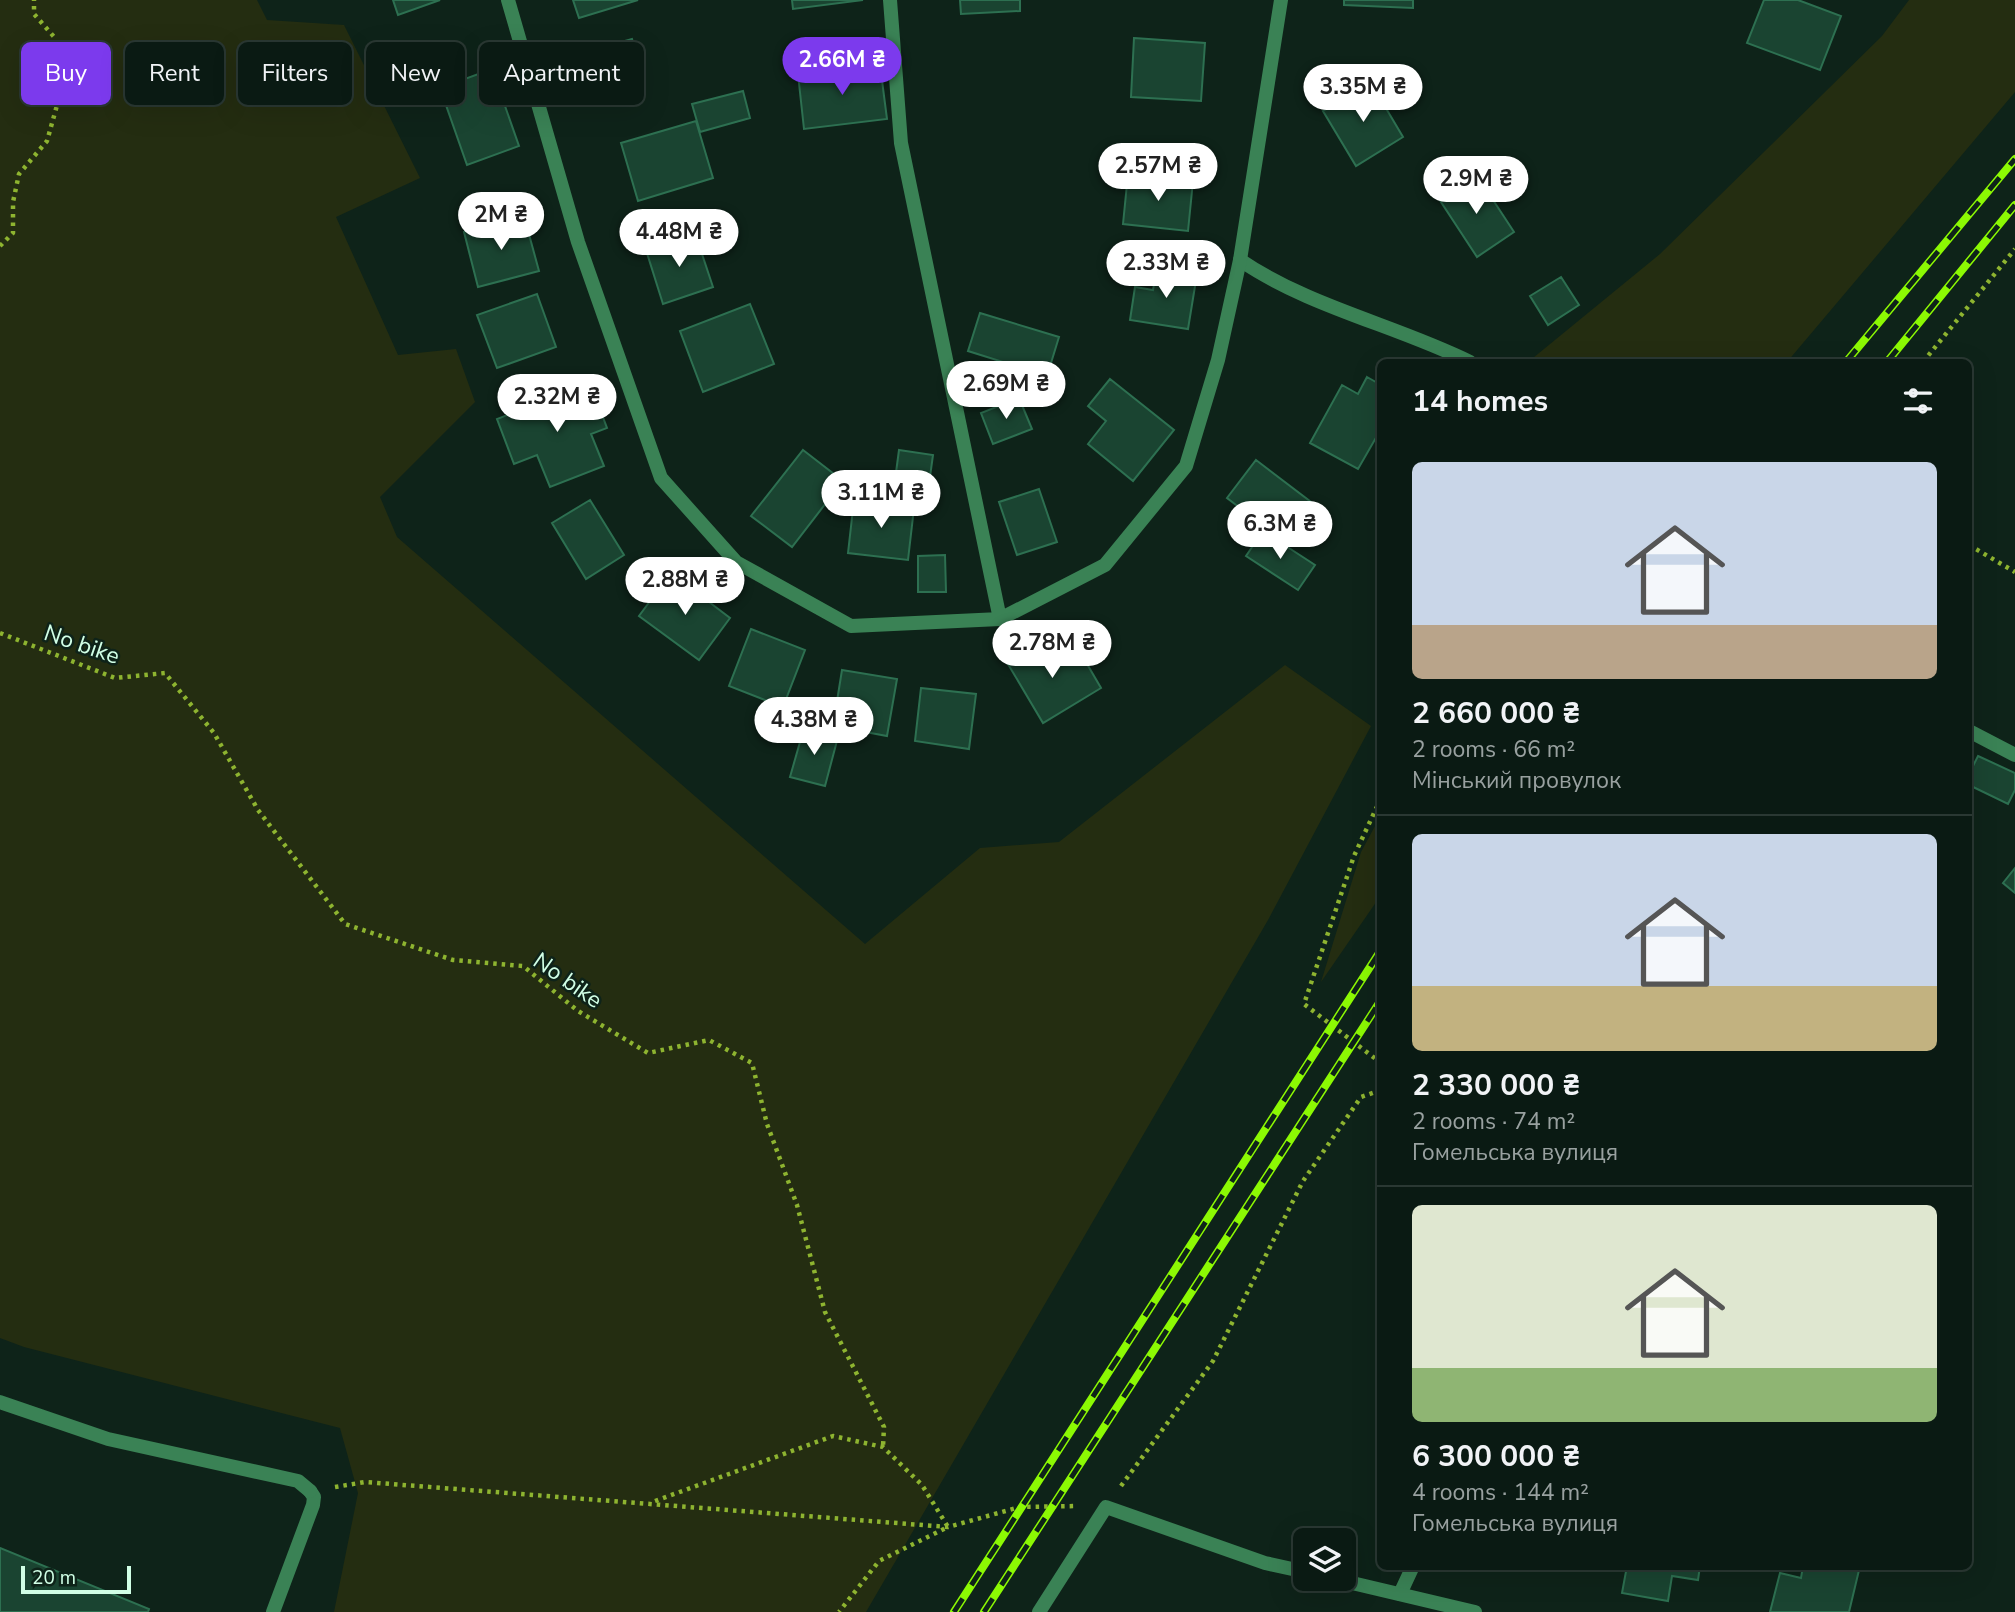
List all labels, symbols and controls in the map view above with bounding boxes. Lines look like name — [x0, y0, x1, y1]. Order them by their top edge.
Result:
pin: 2.66M ₴ — [777, 38, 907, 97]
chip: Buy — [21, 42, 111, 105]
chip: Rent — [125, 42, 224, 105]
chip: Filters — [238, 42, 352, 105]
chip: New — [366, 42, 465, 105]
chip: Apartment — [479, 42, 644, 105]
text: 2.66M ₴ — [798, 44, 886, 75]
pin: 3.35M ₴ — [1298, 64, 1428, 124]
text: 3.35M ₴ — [1319, 71, 1407, 102]
pin: 2.57M ₴ — [1093, 144, 1223, 203]
text: 2.57M ₴ — [1114, 150, 1202, 181]
pin: 2.9M ₴ — [1419, 156, 1533, 216]
text: 2.9M ₴ — [1439, 163, 1513, 194]
pin: 2M ₴ — [460, 192, 542, 252]
text: 2M ₴ — [474, 199, 528, 230]
pin: 4.48M ₴ — [614, 210, 744, 269]
text: 4.48M ₴ — [635, 216, 723, 247]
pin: 2.33M ₴ — [1101, 240, 1231, 300]
text: 2.33M ₴ — [1122, 247, 1210, 278]
pin: 2.69M ₴ — [941, 362, 1071, 421]
text: 2.69M ₴ — [962, 368, 1050, 399]
pin: 2.32M ₴ — [492, 374, 622, 434]
text: 2.32M ₴ — [513, 381, 601, 412]
text: 14 homes — [1412, 381, 1548, 422]
icon: filters — [1899, 382, 1937, 420]
pin: 3.11M ₴ — [816, 470, 946, 530]
text: 3.11M ₴ — [837, 477, 925, 508]
pin: 6.3M ₴ — [1223, 502, 1337, 561]
icon: home — [1612, 507, 1738, 633]
text: 6.3M ₴ — [1243, 508, 1317, 539]
pin: 2.88M ₴ — [620, 558, 750, 617]
text: 2.88M ₴ — [641, 564, 729, 595]
street label: No bike — [40, 617, 124, 672]
pin: 2.78M ₴ — [987, 620, 1117, 680]
text: 2.78M ₴ — [1008, 627, 1096, 658]
text: 2 660 000 ₴ — [1412, 693, 1580, 734]
pin: 4.38M ₴ — [749, 698, 879, 757]
text: 4.38M ₴ — [770, 704, 858, 735]
text: 2 rooms · 66 m² — [1412, 734, 1575, 765]
text: Мінський провулок — [1412, 765, 1621, 796]
icon: home — [1612, 879, 1738, 1005]
street label: No bike — [527, 945, 609, 1015]
text: 2 330 000 ₴ — [1412, 1065, 1580, 1106]
text: 2 rooms · 74 m² — [1412, 1106, 1575, 1137]
text: Гомельська вулиця — [1412, 1137, 1618, 1168]
icon: home — [1612, 1250, 1738, 1376]
text: 6 300 000 ₴ — [1412, 1436, 1580, 1477]
text: 4 rooms · 144 m² — [1412, 1477, 1589, 1508]
text: Гомельська вулиця — [1412, 1508, 1618, 1539]
map controls — [1293, 1528, 1356, 1591]
button: layers — [1293, 1528, 1356, 1591]
scale bar — [21, 1563, 131, 1595]
text: 20 m — [32, 1565, 76, 1591]

